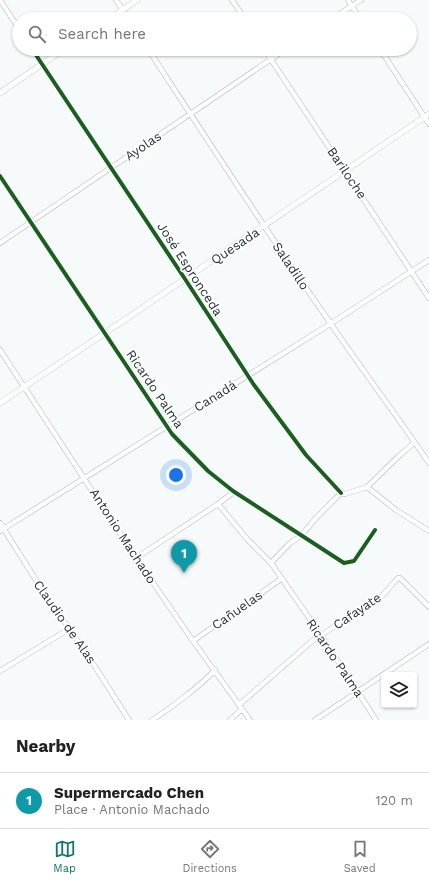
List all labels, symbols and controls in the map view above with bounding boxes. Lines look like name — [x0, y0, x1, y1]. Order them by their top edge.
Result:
search box — [12, 12, 417, 56]
icon: search — [26, 23, 48, 45]
text: Search here — [58, 25, 146, 43]
street label: Ayolas — [122, 128, 164, 164]
street label: Bariloche — [324, 144, 370, 202]
street label: José Espronceda — [154, 219, 226, 319]
street label: Quesada — [208, 224, 263, 268]
street label: Saladillo — [270, 239, 313, 293]
street label: Ricardo Palma — [123, 347, 187, 432]
street label: Canadá — [191, 377, 240, 415]
your location — [166, 465, 186, 485]
street label: Antonio Machado — [87, 486, 159, 587]
pin: 1 — [171, 540, 197, 573]
street label: Claudio de Alas — [31, 577, 99, 667]
street label: Cañuelas — [209, 587, 265, 633]
street label: Cafayate — [330, 590, 384, 632]
street label: Ricardo Palma — [303, 616, 367, 701]
map controls — [381, 672, 417, 708]
button: layers — [381, 672, 417, 708]
text: Nearby — [16, 736, 75, 756]
text: Supermercado Chen — [54, 784, 204, 802]
text: 1 — [26, 793, 32, 808]
text: 120 m — [375, 793, 413, 808]
text: Place · Antonio Machado — [54, 802, 210, 817]
tab: Map — [53, 838, 76, 875]
tab: Directions — [183, 838, 237, 875]
tab: Saved — [344, 838, 376, 875]

